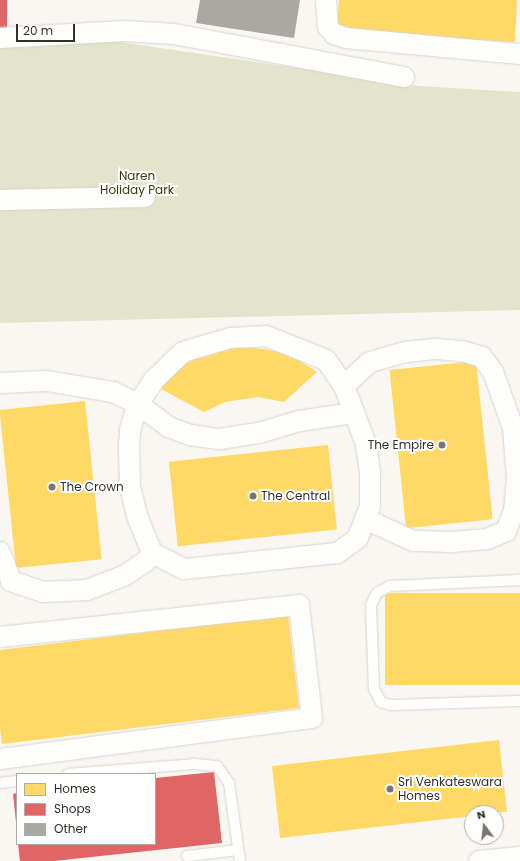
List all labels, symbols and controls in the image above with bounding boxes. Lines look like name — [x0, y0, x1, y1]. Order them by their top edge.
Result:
scale bar — [18, 16, 77, 42]
text: 20 m — [23, 22, 53, 39]
park label: Naren Holiday Park — [100, 169, 174, 197]
place label: The Empire — [368, 438, 434, 452]
marker: The Empire — [437, 440, 447, 450]
place label: The Crown — [60, 480, 124, 494]
marker: The Crown — [47, 482, 57, 492]
place label: The Central — [261, 489, 330, 503]
marker: The Central — [248, 491, 258, 501]
legend — [16, 773, 156, 845]
place label: Sri Venkateswara Homes — [398, 775, 502, 803]
text: Homes — [54, 780, 96, 797]
marker: Sri Venkateswara Homes — [385, 784, 395, 794]
text: Shops — [54, 800, 91, 817]
north arrow — [464, 805, 504, 845]
text: N — [475, 806, 487, 823]
text: Other — [54, 820, 87, 837]

